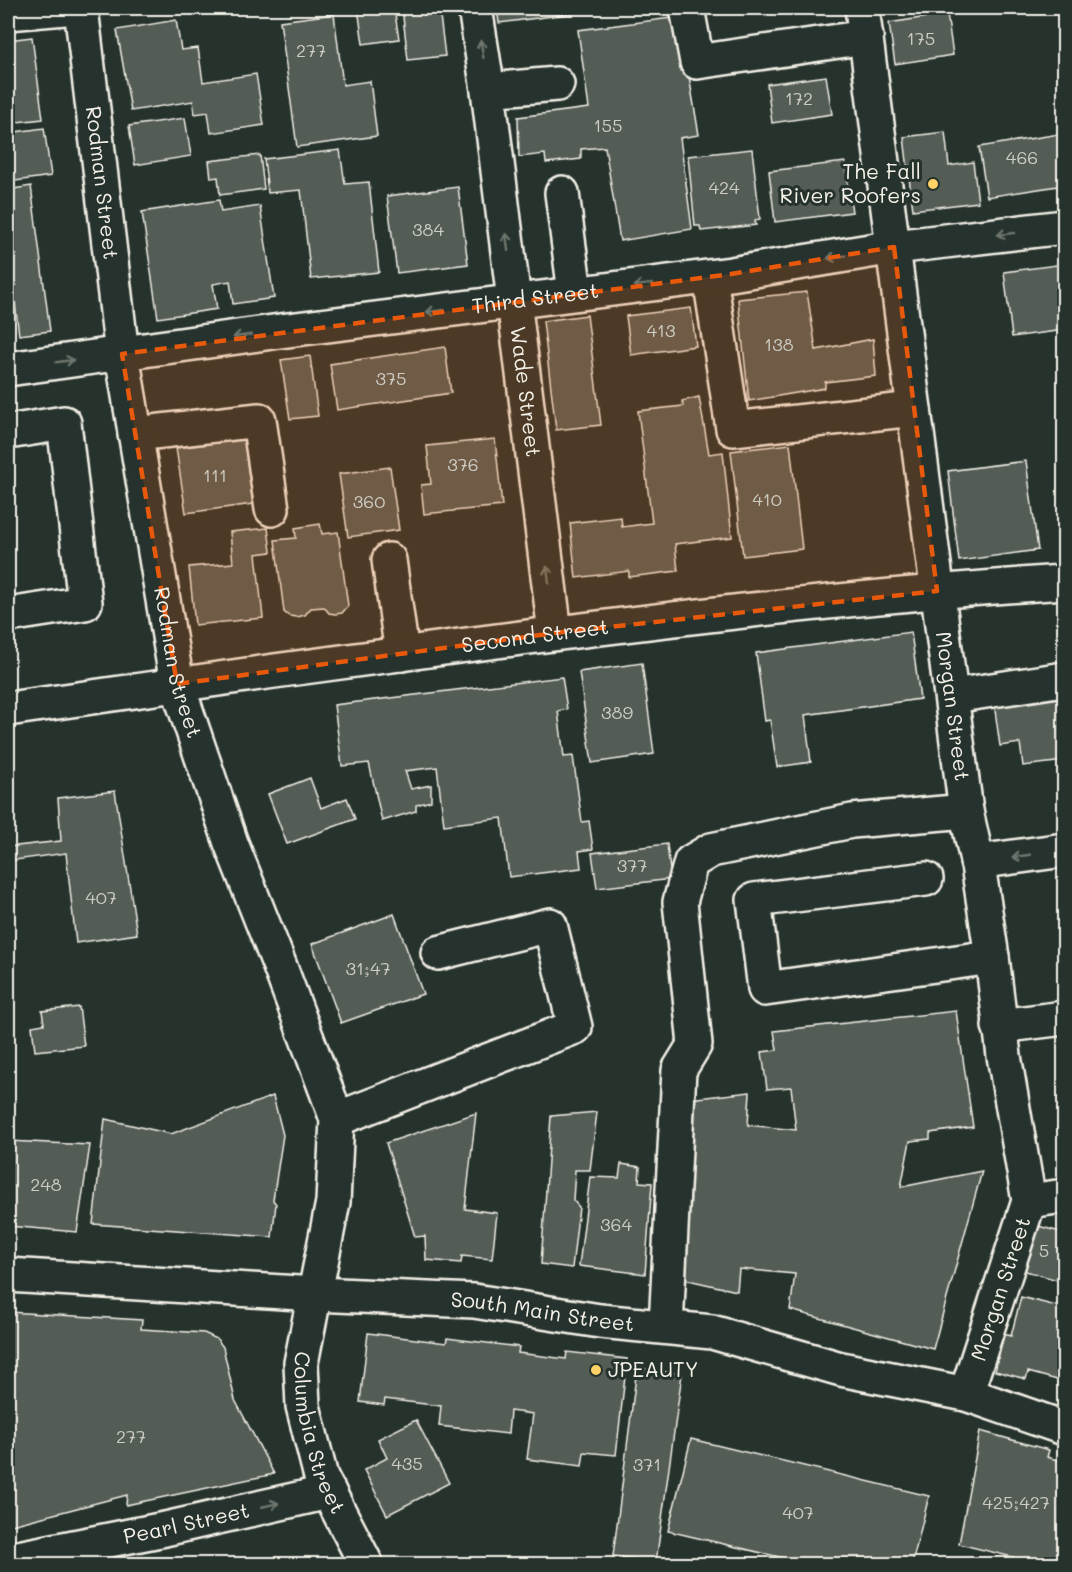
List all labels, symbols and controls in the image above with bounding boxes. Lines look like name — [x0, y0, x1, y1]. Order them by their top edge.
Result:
house number: 175 — [907, 26, 935, 50]
house number: 277 — [296, 38, 326, 62]
one-way arrow — [476, 40, 487, 59]
house number: 172 — [785, 86, 813, 110]
street label: Rodman Street — [81, 104, 126, 261]
house number: 155 — [593, 113, 623, 137]
house number: 466 — [1006, 145, 1038, 169]
place label: The Fall River Roofers — [779, 157, 921, 208]
house number: 424 — [708, 175, 740, 199]
marker: The Fall River Roofers — [926, 177, 940, 191]
house number: 384 — [412, 217, 444, 241]
one-way arrow — [997, 229, 1017, 240]
one-way arrow — [501, 233, 512, 253]
one-way arrow — [827, 252, 847, 263]
street label: Third Street — [470, 276, 600, 319]
one-way arrow — [634, 280, 654, 291]
one-way arrow — [425, 305, 445, 316]
house number: 413 — [646, 318, 676, 342]
street label: Wade Street — [505, 325, 548, 458]
one-way arrow — [232, 331, 252, 342]
house number: 138 — [764, 332, 794, 356]
one-way arrow — [54, 356, 74, 367]
house number: 375 — [375, 366, 407, 390]
house number: 376 — [447, 452, 479, 476]
house number: 111 — [203, 463, 227, 487]
house number: 410 — [752, 487, 782, 511]
house number: 360 — [353, 489, 385, 513]
one-way arrow — [543, 566, 554, 586]
street label: Rodman Street — [149, 585, 209, 741]
street label: Second Street — [460, 612, 610, 658]
street label: Morgan Street — [931, 630, 977, 782]
house number: 389 — [601, 700, 633, 724]
one-way arrow — [1011, 851, 1031, 862]
house number: 377 — [617, 853, 647, 877]
house number: 407 — [85, 885, 117, 909]
house number: 31;47 — [345, 956, 391, 980]
house number: 248 — [30, 1172, 62, 1196]
house number: 364 — [600, 1212, 632, 1236]
street label: Morgan Street — [964, 1213, 1036, 1364]
house number: 5 — [1039, 1238, 1049, 1262]
street label: South Main Street — [450, 1285, 636, 1336]
street label: Columbia Street — [289, 1349, 353, 1518]
place label: JPEAUTY — [608, 1355, 698, 1382]
marker: JPEAUTY — [589, 1363, 603, 1377]
house number: 277 — [116, 1424, 146, 1448]
house number: 435 — [391, 1451, 423, 1475]
house number: 371 — [633, 1452, 661, 1476]
house number: 425;427 — [982, 1490, 1050, 1514]
street label: Pearl Street — [121, 1495, 252, 1549]
one-way arrow — [260, 1499, 279, 1510]
house number: 407 — [782, 1500, 814, 1524]

